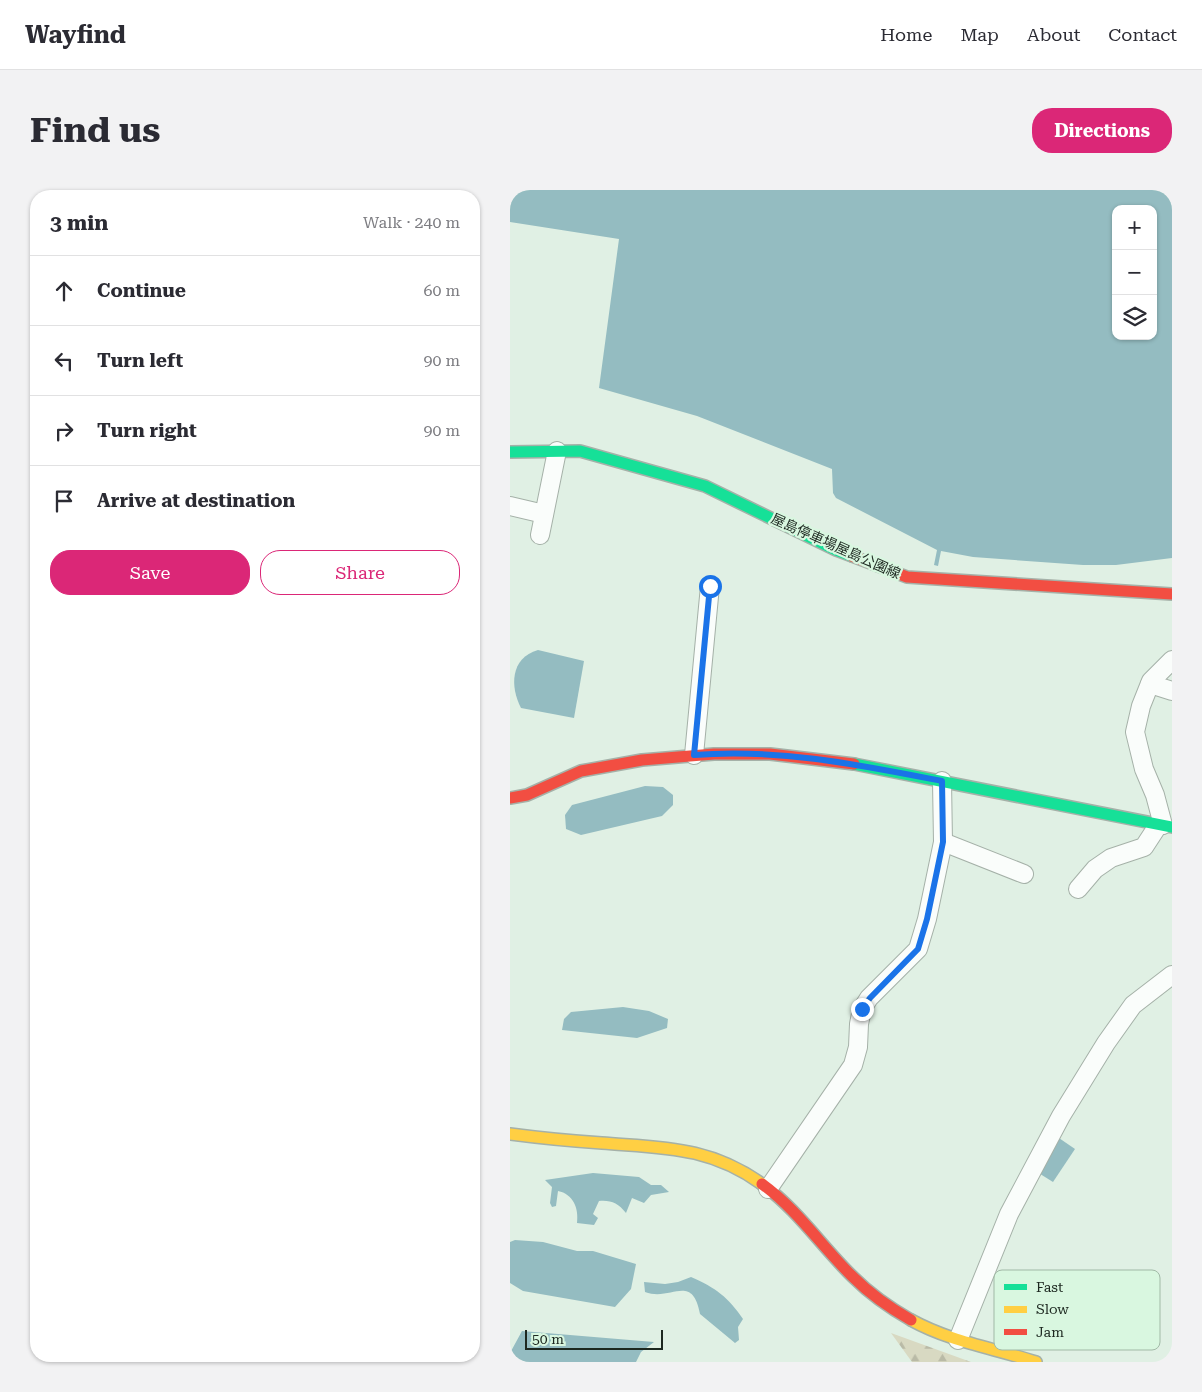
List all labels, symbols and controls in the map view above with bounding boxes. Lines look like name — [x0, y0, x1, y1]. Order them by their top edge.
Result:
text: Wayfind — [25, 21, 126, 49]
text: Home — [880, 24, 932, 45]
text: Map — [960, 24, 999, 45]
text: About — [1027, 24, 1080, 45]
text: Contact — [1108, 24, 1177, 45]
button: Directions — [1032, 108, 1172, 153]
text: Find us — [30, 110, 160, 151]
map controls — [1112, 205, 1157, 340]
button: + — [1112, 205, 1157, 250]
text: 3 min — [50, 211, 108, 235]
text: Walk · 240 m — [363, 213, 460, 232]
button: − — [1112, 250, 1157, 295]
icon: ahead — [50, 277, 78, 305]
text: Continue — [97, 279, 186, 302]
text: 60 m — [423, 281, 460, 300]
button: layers — [1112, 295, 1157, 340]
icon: left — [50, 347, 78, 375]
text: Turn left — [97, 349, 183, 372]
text: 90 m — [423, 351, 460, 370]
icon: right — [50, 417, 78, 445]
text: Turn right — [97, 419, 197, 442]
text: 90 m — [423, 421, 460, 440]
icon: arrive — [50, 487, 78, 515]
text: Arrive at destination — [97, 489, 295, 512]
street label: 屋島停車場屋島公園線 — [769, 510, 903, 582]
button: Save — [50, 550, 250, 595]
button: Share — [260, 550, 460, 595]
route start — [699, 575, 722, 598]
route end — [851, 998, 874, 1021]
legend — [994, 1270, 1160, 1350]
text: Fast — [1036, 1279, 1063, 1295]
text: Slow — [1036, 1301, 1069, 1317]
text: Jam — [1036, 1324, 1064, 1340]
scale bar — [525, 1327, 662, 1350]
text: 50 m — [532, 1331, 564, 1347]

